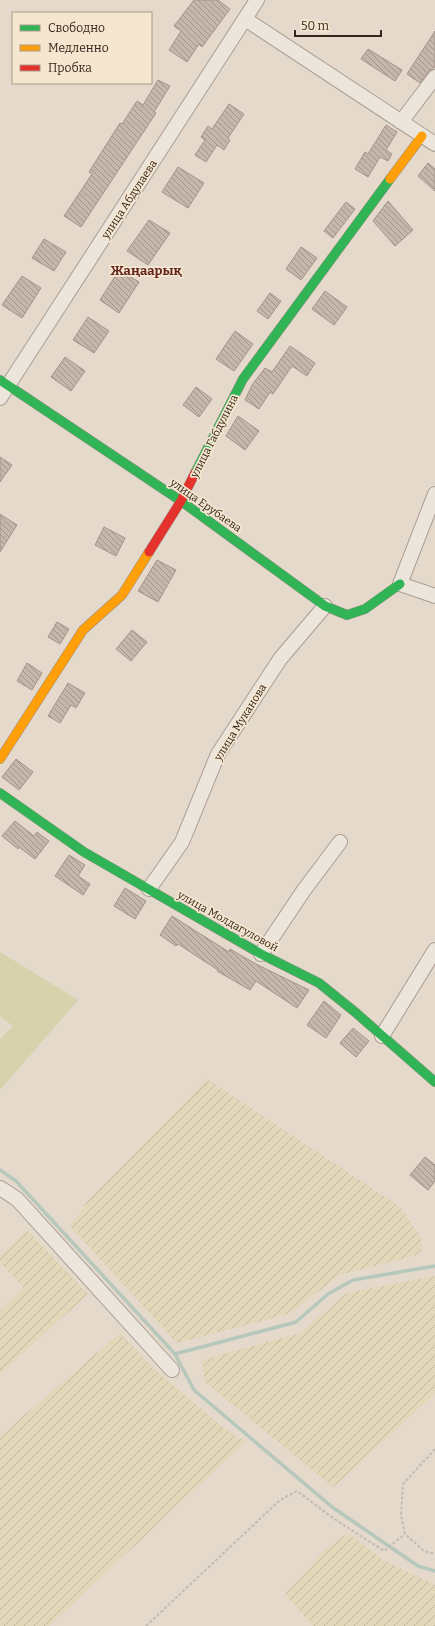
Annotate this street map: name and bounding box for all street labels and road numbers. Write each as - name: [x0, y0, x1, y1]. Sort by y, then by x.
- street label: улица Абдулаева: [99, 157, 160, 242]
- street label: улица Габдулина: [187, 392, 241, 481]
- street label: улица Ерубаева: [167, 475, 244, 535]
- street label: улица Муканова: [211, 682, 269, 764]
- street label: улица Молдагуловой: [174, 888, 280, 955]

